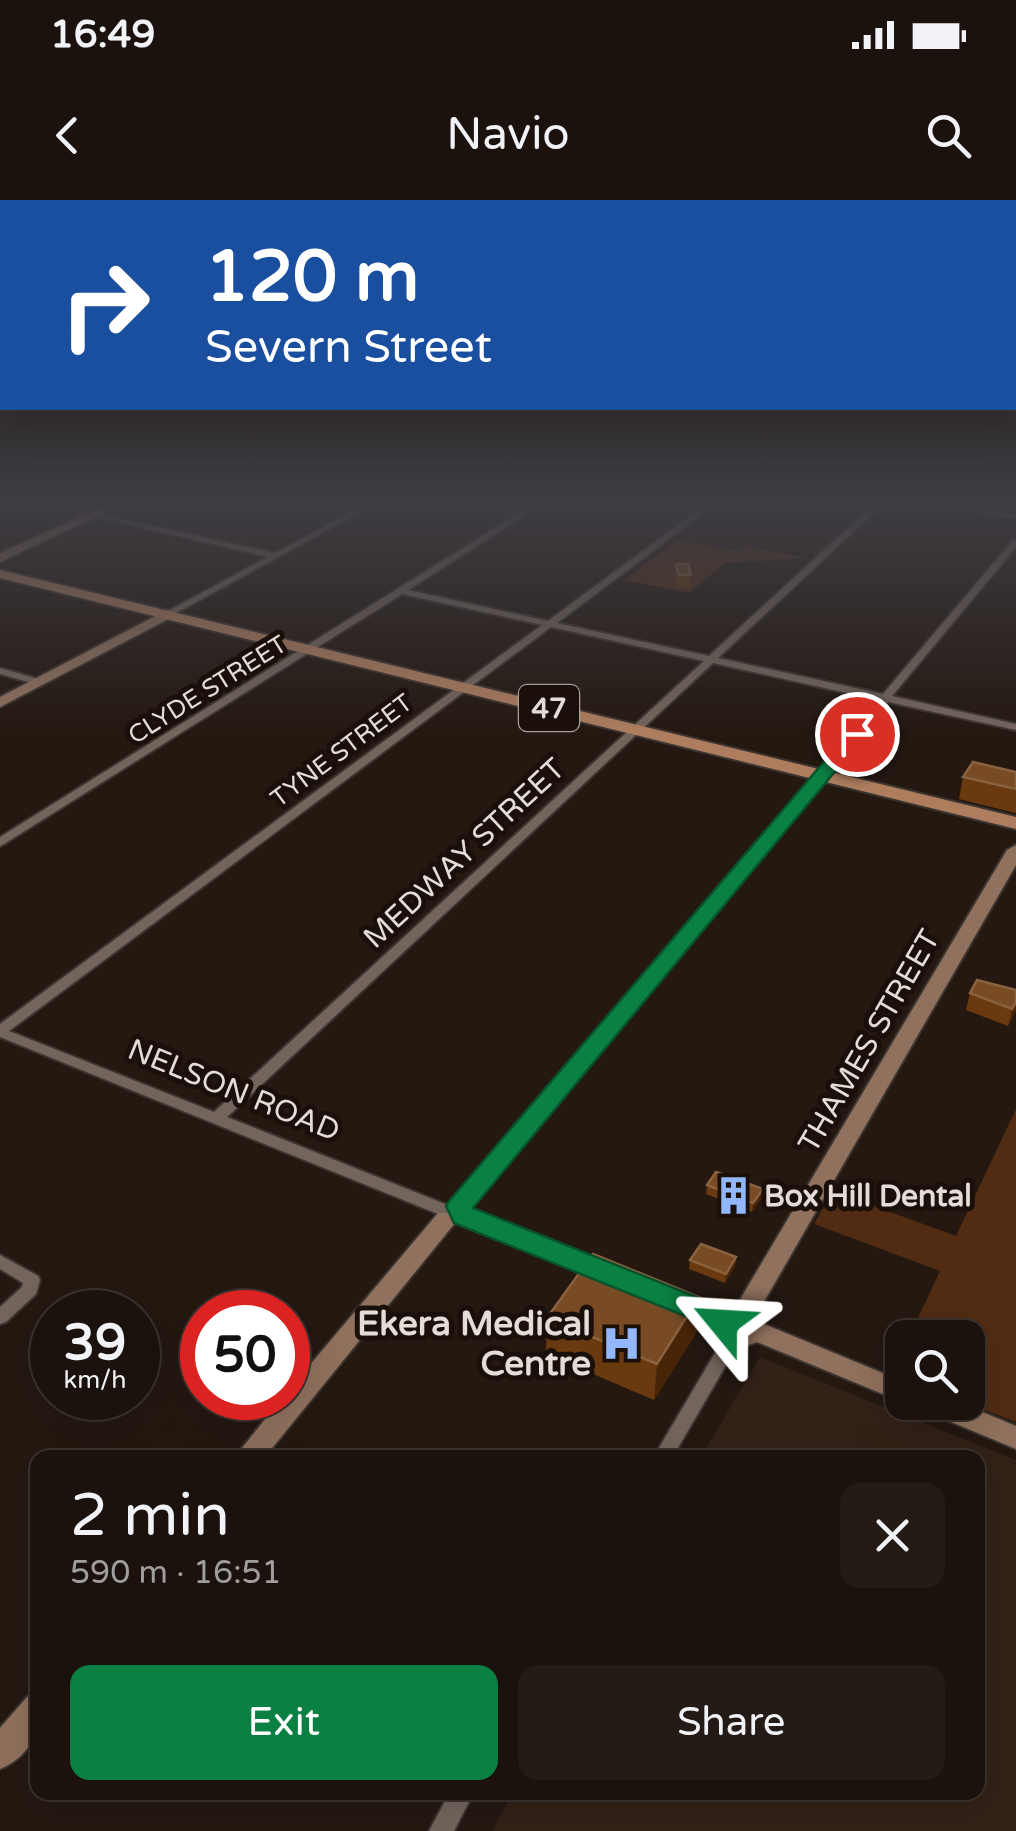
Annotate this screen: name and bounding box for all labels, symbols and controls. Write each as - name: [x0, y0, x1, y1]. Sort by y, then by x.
- text: 16:49: [50, 12, 155, 58]
- icon: back: [40, 108, 95, 163]
- text: Navio: [446, 108, 570, 162]
- icon: search: [921, 108, 976, 163]
- text: 120 m: [205, 236, 419, 320]
- icon: right: [40, 240, 170, 370]
- text: Severn Street: [205, 321, 492, 375]
- street label: CLYDE STREET: [123, 629, 292, 751]
- road number: 47: [519, 685, 579, 731]
- street label: TYNE STREET: [265, 688, 418, 814]
- pin: [815, 692, 900, 777]
- icon: arrive: [830, 707, 885, 762]
- street label: MEDWAY STREET: [356, 750, 573, 956]
- street label: THAMES STREET: [791, 923, 948, 1159]
- street label: NELSON ROAD: [122, 1031, 345, 1150]
- building icon: Box Hill Dental: [713, 1175, 755, 1217]
- place label: Box Hill Dental: [764, 1178, 972, 1215]
- position arrow: [671, 1271, 775, 1375]
- speed limit sign: 50: [180, 1290, 310, 1420]
- place label: Ekera Medical Centre: [357, 1303, 591, 1385]
- text: 39: [64, 1313, 126, 1373]
- map controls: [885, 1320, 985, 1420]
- button: search: [885, 1320, 985, 1420]
- hospital icon: Ekera Medical Centre: [600, 1322, 642, 1364]
- text: km/h: [64, 1365, 126, 1395]
- text: 2 min: [70, 1480, 230, 1552]
- button: close: [840, 1483, 945, 1588]
- text: 590 m · 16:51: [70, 1554, 282, 1592]
- button: Exit: [70, 1665, 498, 1780]
- button: Share: [518, 1665, 945, 1780]

